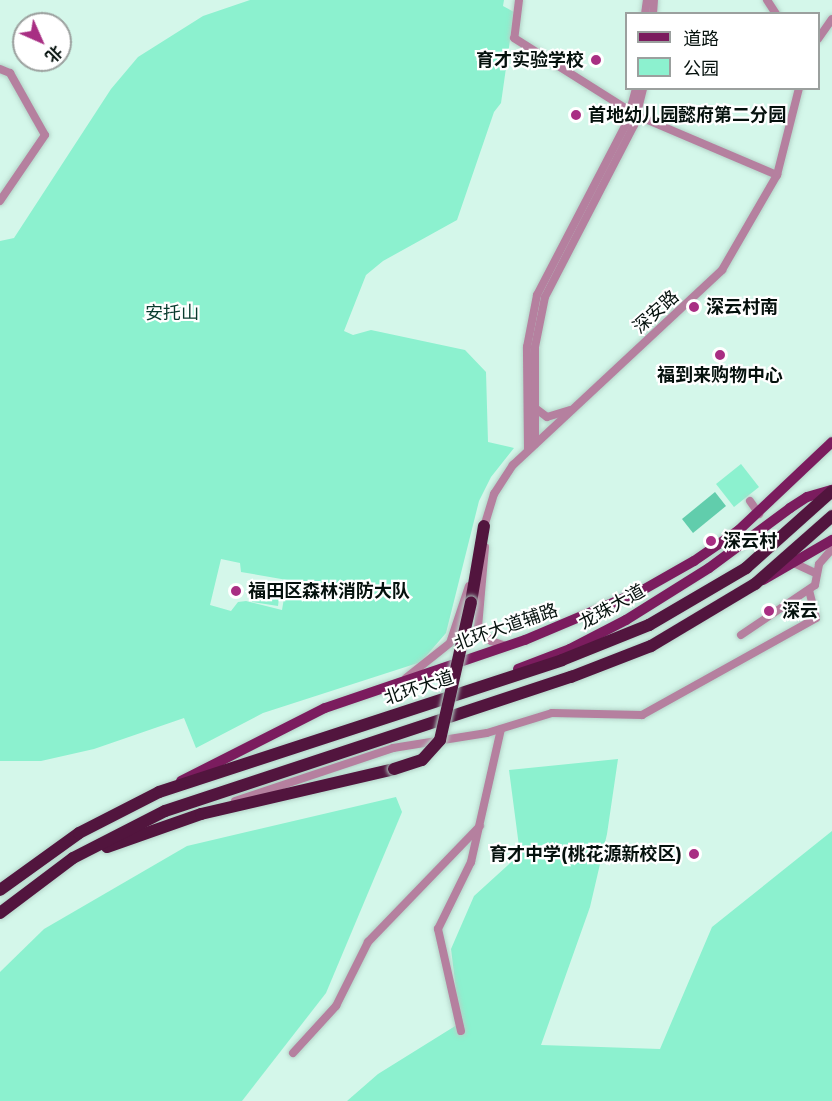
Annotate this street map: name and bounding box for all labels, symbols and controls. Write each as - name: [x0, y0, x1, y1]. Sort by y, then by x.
- north arrow: [12, 12, 72, 72]
- legend: [625, 12, 820, 90]
- text: 道路: [683, 28, 719, 50]
- text: 北: [41, 41, 66, 66]
- place label: 育才实验学校: [476, 49, 584, 71]
- marker: 育才实验学校: [589, 53, 603, 67]
- text: 公园: [683, 58, 719, 80]
- place label: 首地幼儿园懿府第二分园: [588, 104, 786, 126]
- marker: 首地幼儿园懿府第二分园: [569, 108, 583, 122]
- street label: 深安路: [629, 286, 683, 338]
- place label: 深云村南: [706, 296, 778, 318]
- marker: 深云村南: [687, 300, 701, 314]
- park label: 安托山: [145, 302, 199, 324]
- marker: 福到来购物中心: [713, 348, 727, 362]
- place label: 福到来购物中心: [657, 364, 783, 386]
- place label: 深云村: [723, 530, 777, 552]
- marker: 深云村: [704, 534, 718, 548]
- place label: 福田区森林消防大队: [248, 580, 410, 602]
- street label: 龙珠大道: [575, 580, 649, 634]
- marker: 福田区森林消防大队: [229, 584, 243, 598]
- street label: 北环大道辅路: [451, 599, 561, 655]
- place label: 深云: [782, 600, 818, 622]
- marker: 深云: [760, 602, 778, 620]
- street label: 北环大道: [381, 667, 457, 709]
- place label: 育才中学(桃花源新校区): [489, 843, 682, 865]
- marker: 育才中学(桃花源新校区): [687, 847, 701, 861]

